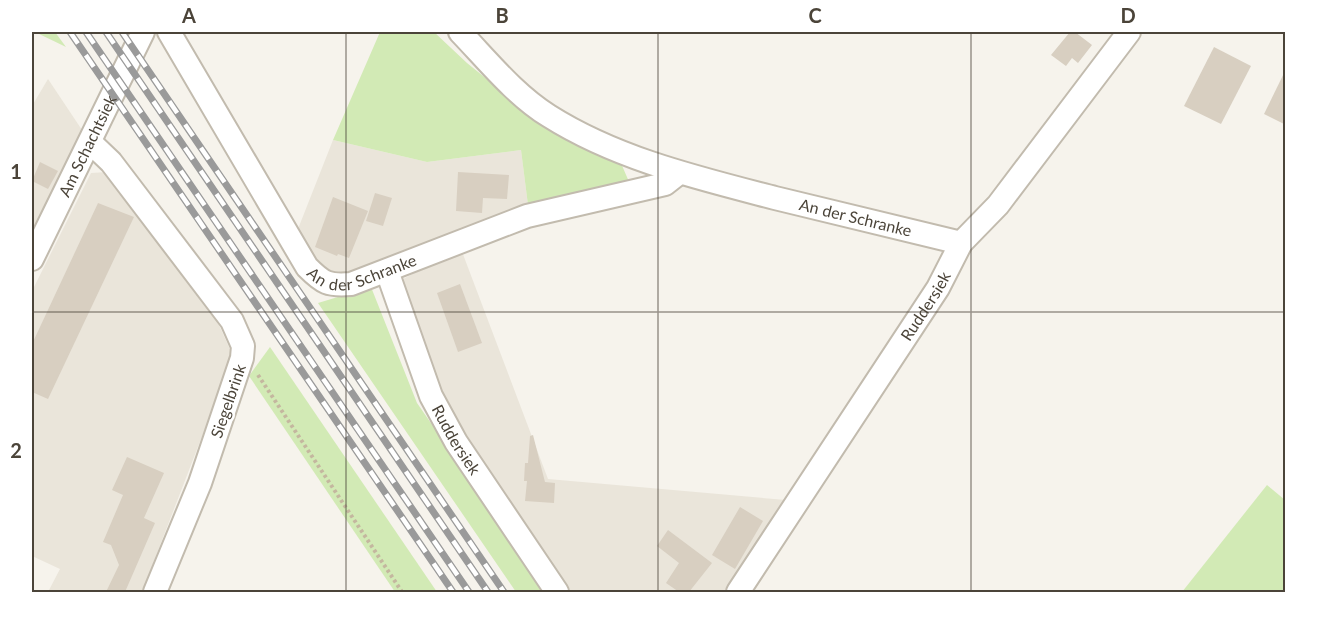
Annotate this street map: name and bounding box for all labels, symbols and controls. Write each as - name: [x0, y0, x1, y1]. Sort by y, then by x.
- text: A: [181, 3, 196, 27]
- text: B: [495, 3, 509, 27]
- text: C: [808, 3, 822, 27]
- text: D: [1120, 3, 1136, 27]
- street label: Am Schachtsiek: [54, 91, 120, 200]
- text: 1: [10, 159, 22, 183]
- street label: An der Schranke: [798, 194, 914, 240]
- street label: An der Schranke: [304, 250, 419, 294]
- street label: Ruddersiek: [896, 267, 954, 344]
- street label: Siegelbrink: [206, 361, 249, 440]
- street label: Ruddersiek: [429, 401, 486, 479]
- text: 2: [10, 438, 22, 462]

